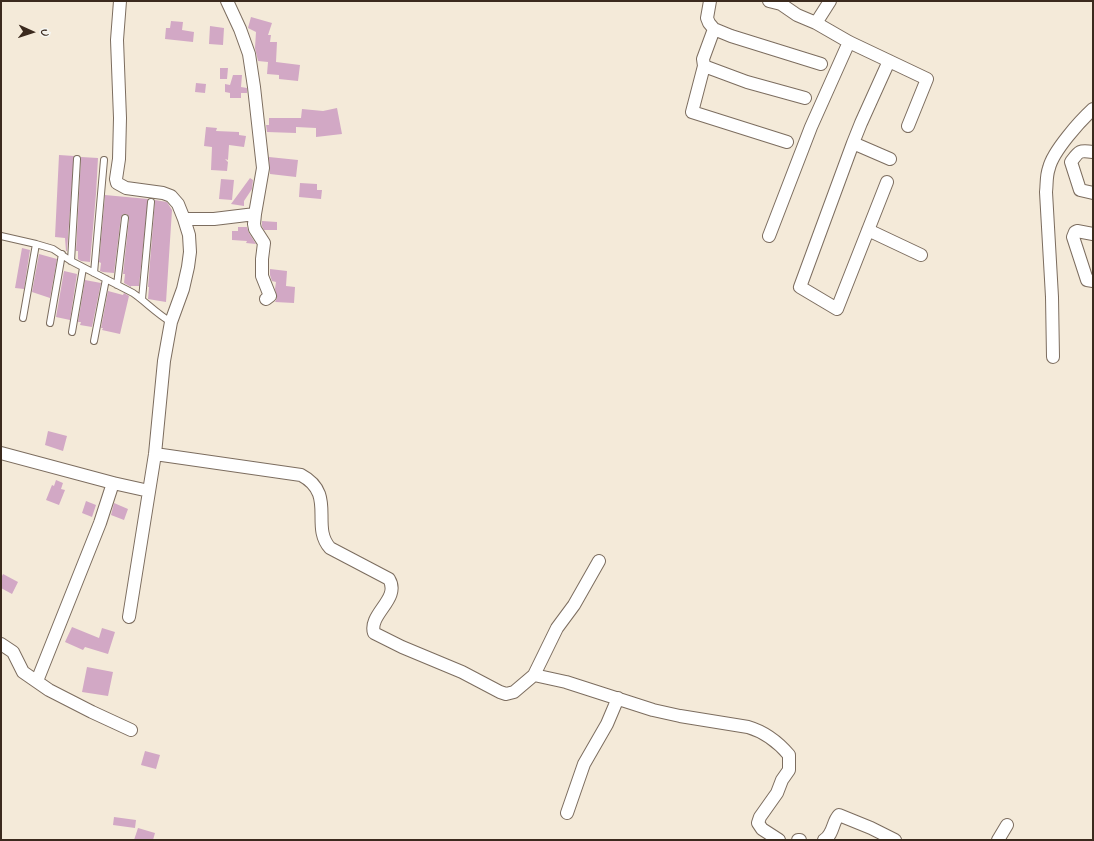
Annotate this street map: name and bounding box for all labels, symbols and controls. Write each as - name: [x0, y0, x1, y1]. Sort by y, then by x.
- north arrow: [12, 12, 52, 52]
- text: U: [37, 29, 51, 37]

